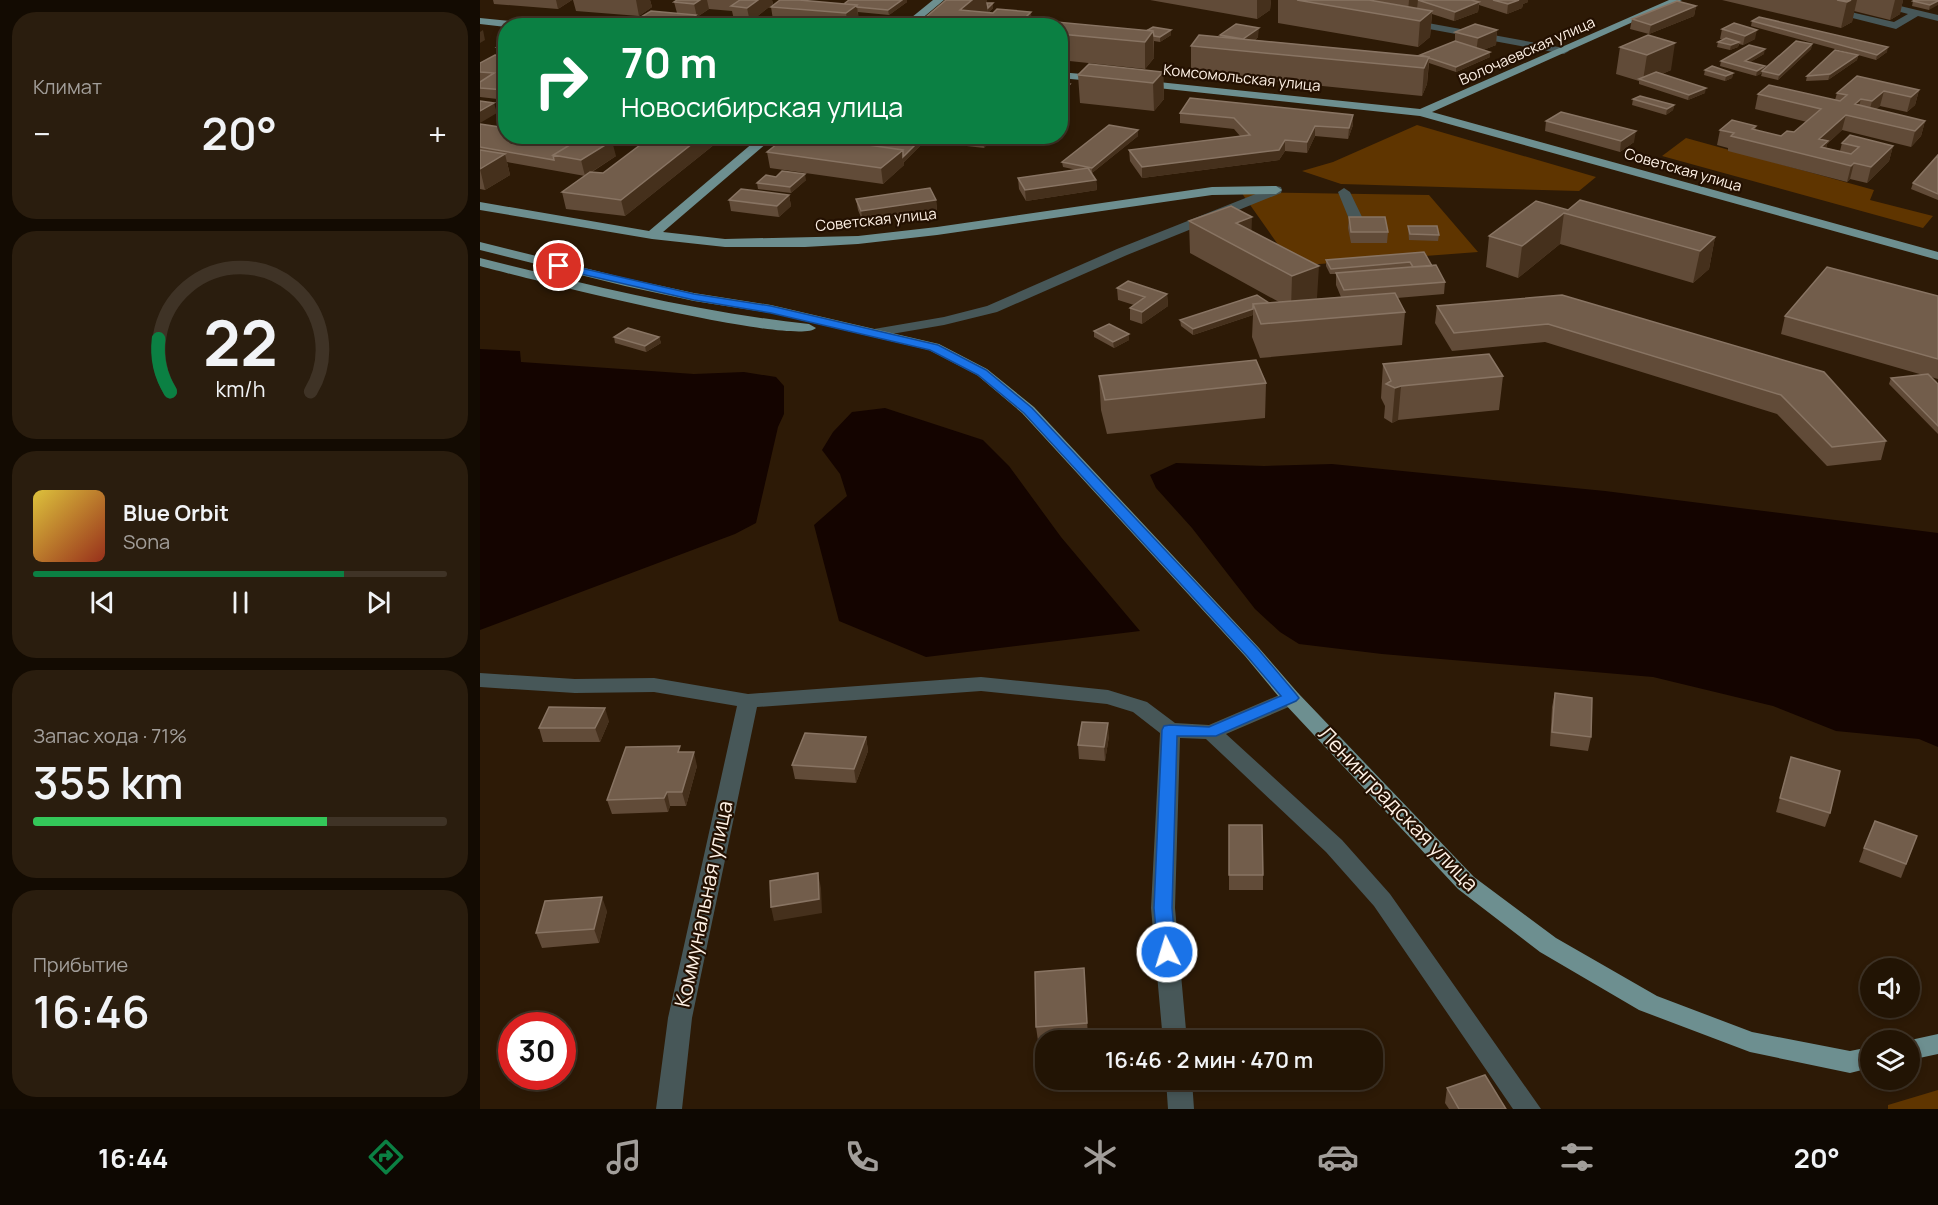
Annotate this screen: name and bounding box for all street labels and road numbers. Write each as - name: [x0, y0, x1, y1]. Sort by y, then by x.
- street label: Волочаевская улица: [1456, 11, 1598, 90]
- street label: Комсомольская улица: [1162, 59, 1322, 96]
- street label: Советская улица: [1622, 143, 1744, 196]
- street label: Советская улица: [814, 203, 937, 236]
- street label: Ленинградская улица: [1313, 720, 1485, 897]
- street label: Коммунальная улица: [667, 798, 739, 1010]

